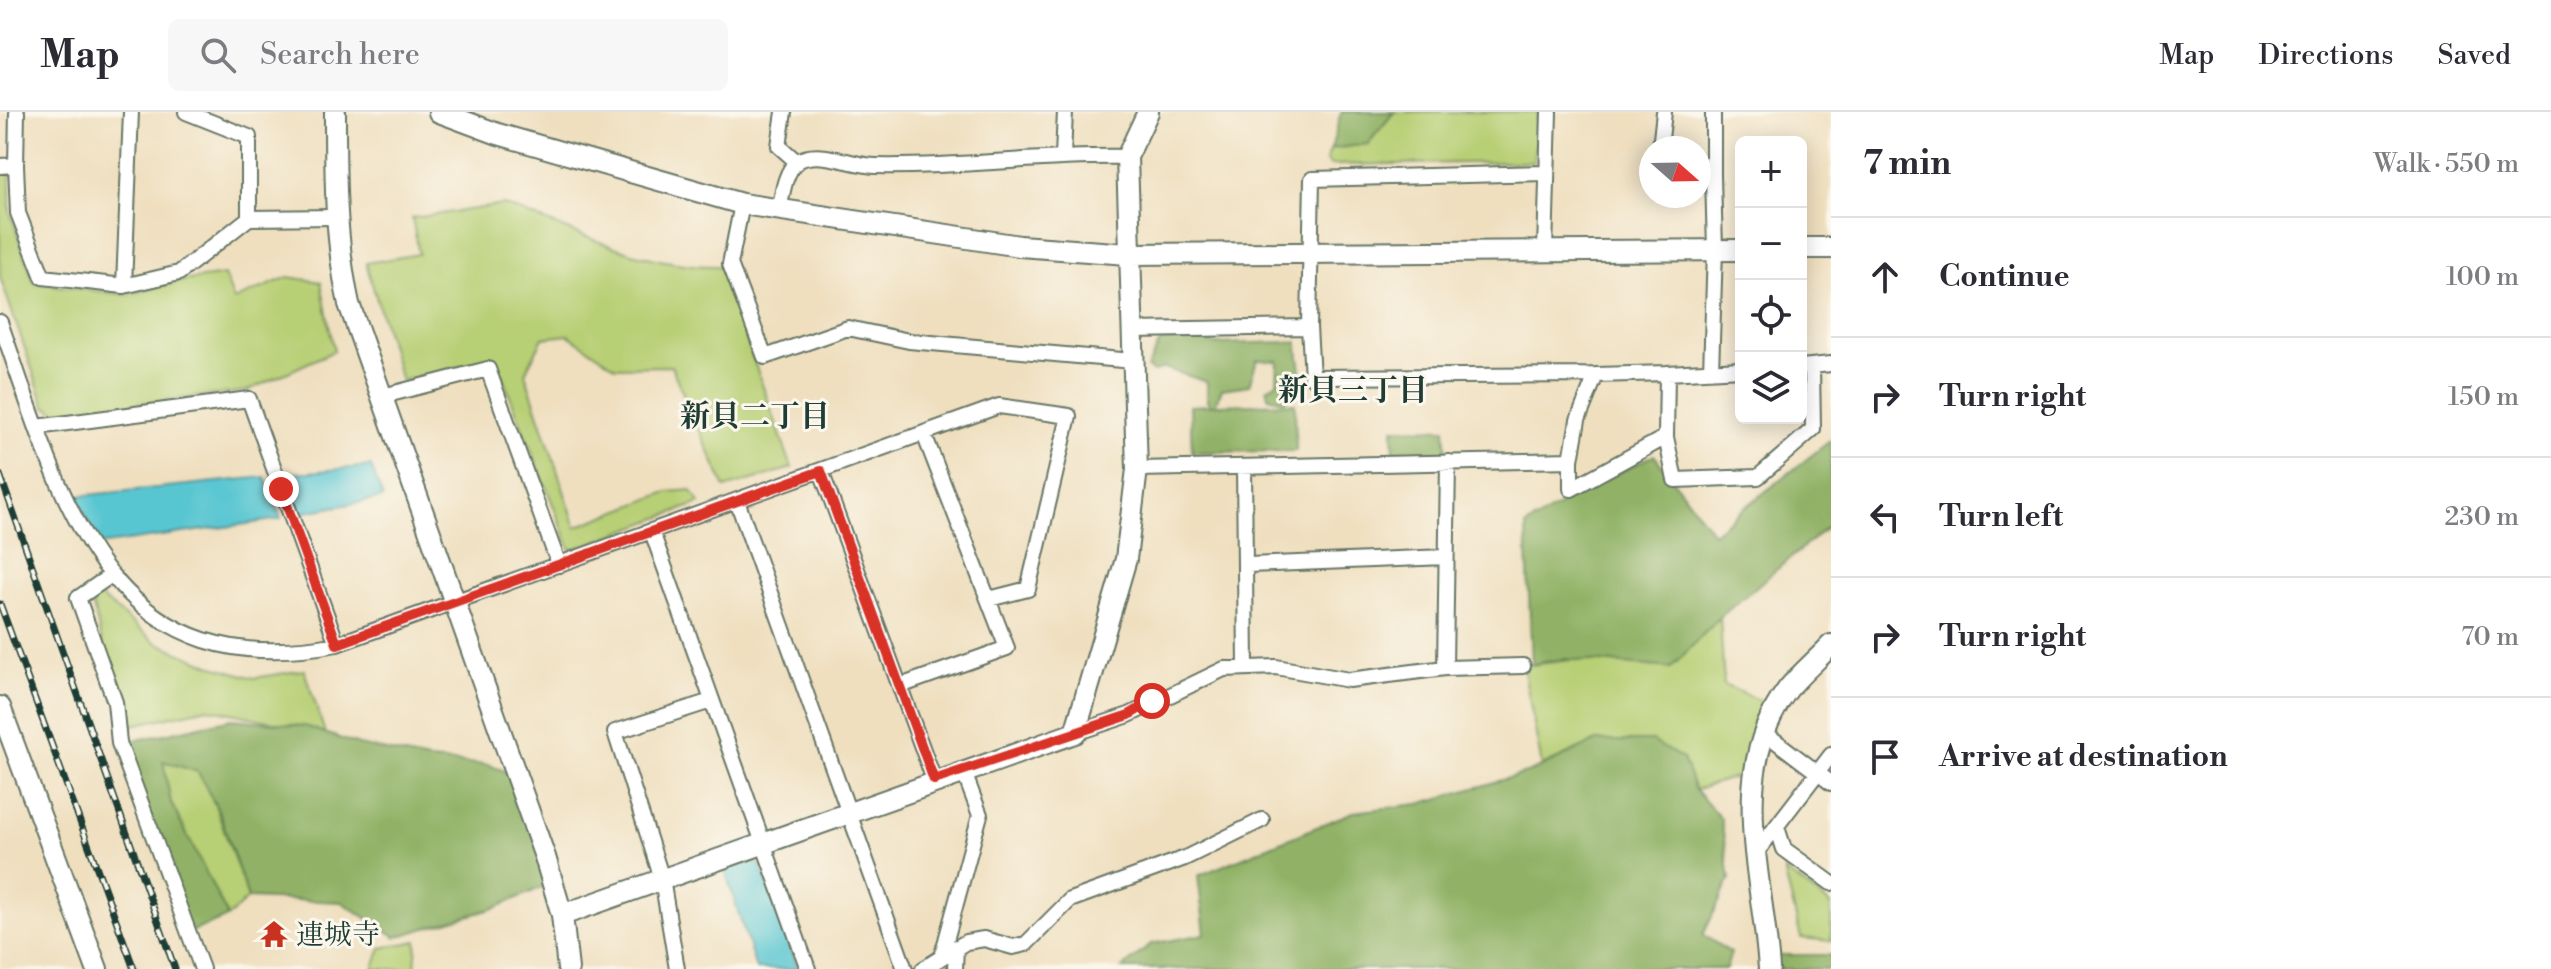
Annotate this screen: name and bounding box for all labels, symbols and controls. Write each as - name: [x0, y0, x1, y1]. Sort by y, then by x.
- search box: [168, 19, 728, 91]
- text: Map: [40, 32, 120, 79]
- icon: search: [196, 33, 240, 77]
- text: Search here: [260, 36, 420, 74]
- text: Map: [2159, 38, 2214, 73]
- text: Directions: [2258, 38, 2393, 73]
- text: Saved: [2437, 38, 2511, 73]
- north arrow: [1639, 136, 1711, 208]
- map controls: [1735, 136, 1807, 424]
- button: +: [1735, 136, 1807, 208]
- text: 7 min: [1863, 143, 1951, 185]
- text: Walk · 550 m: [2374, 148, 2519, 180]
- button: −: [1735, 208, 1807, 280]
- icon: ahead: [1863, 255, 1907, 299]
- text: Continue: [1939, 258, 2070, 296]
- text: 100 m: [2446, 261, 2519, 293]
- button: locate: [1735, 280, 1807, 352]
- button: layers: [1735, 352, 1807, 424]
- district label: 新貝三丁目: [1278, 372, 1428, 410]
- icon: right: [1863, 375, 1907, 419]
- text: Turn right: [1939, 378, 2086, 416]
- text: 150 m: [2448, 381, 2519, 413]
- district label: 新貝二丁目: [680, 398, 830, 436]
- route end: [263, 471, 299, 507]
- icon: left: [1863, 495, 1907, 539]
- text: Turn left: [1939, 498, 2063, 536]
- text: 230 m: [2444, 501, 2519, 533]
- icon: right: [1863, 615, 1907, 659]
- text: Turn right: [1939, 618, 2086, 656]
- text: 70 m: [2461, 621, 2519, 653]
- route start: [1134, 683, 1170, 719]
- icon: arrive: [1863, 735, 1907, 779]
- text: Arrive at destination: [1939, 738, 2228, 776]
- place label: 連城寺: [296, 918, 380, 953]
- temple icon: 連城寺: [259, 919, 289, 949]

